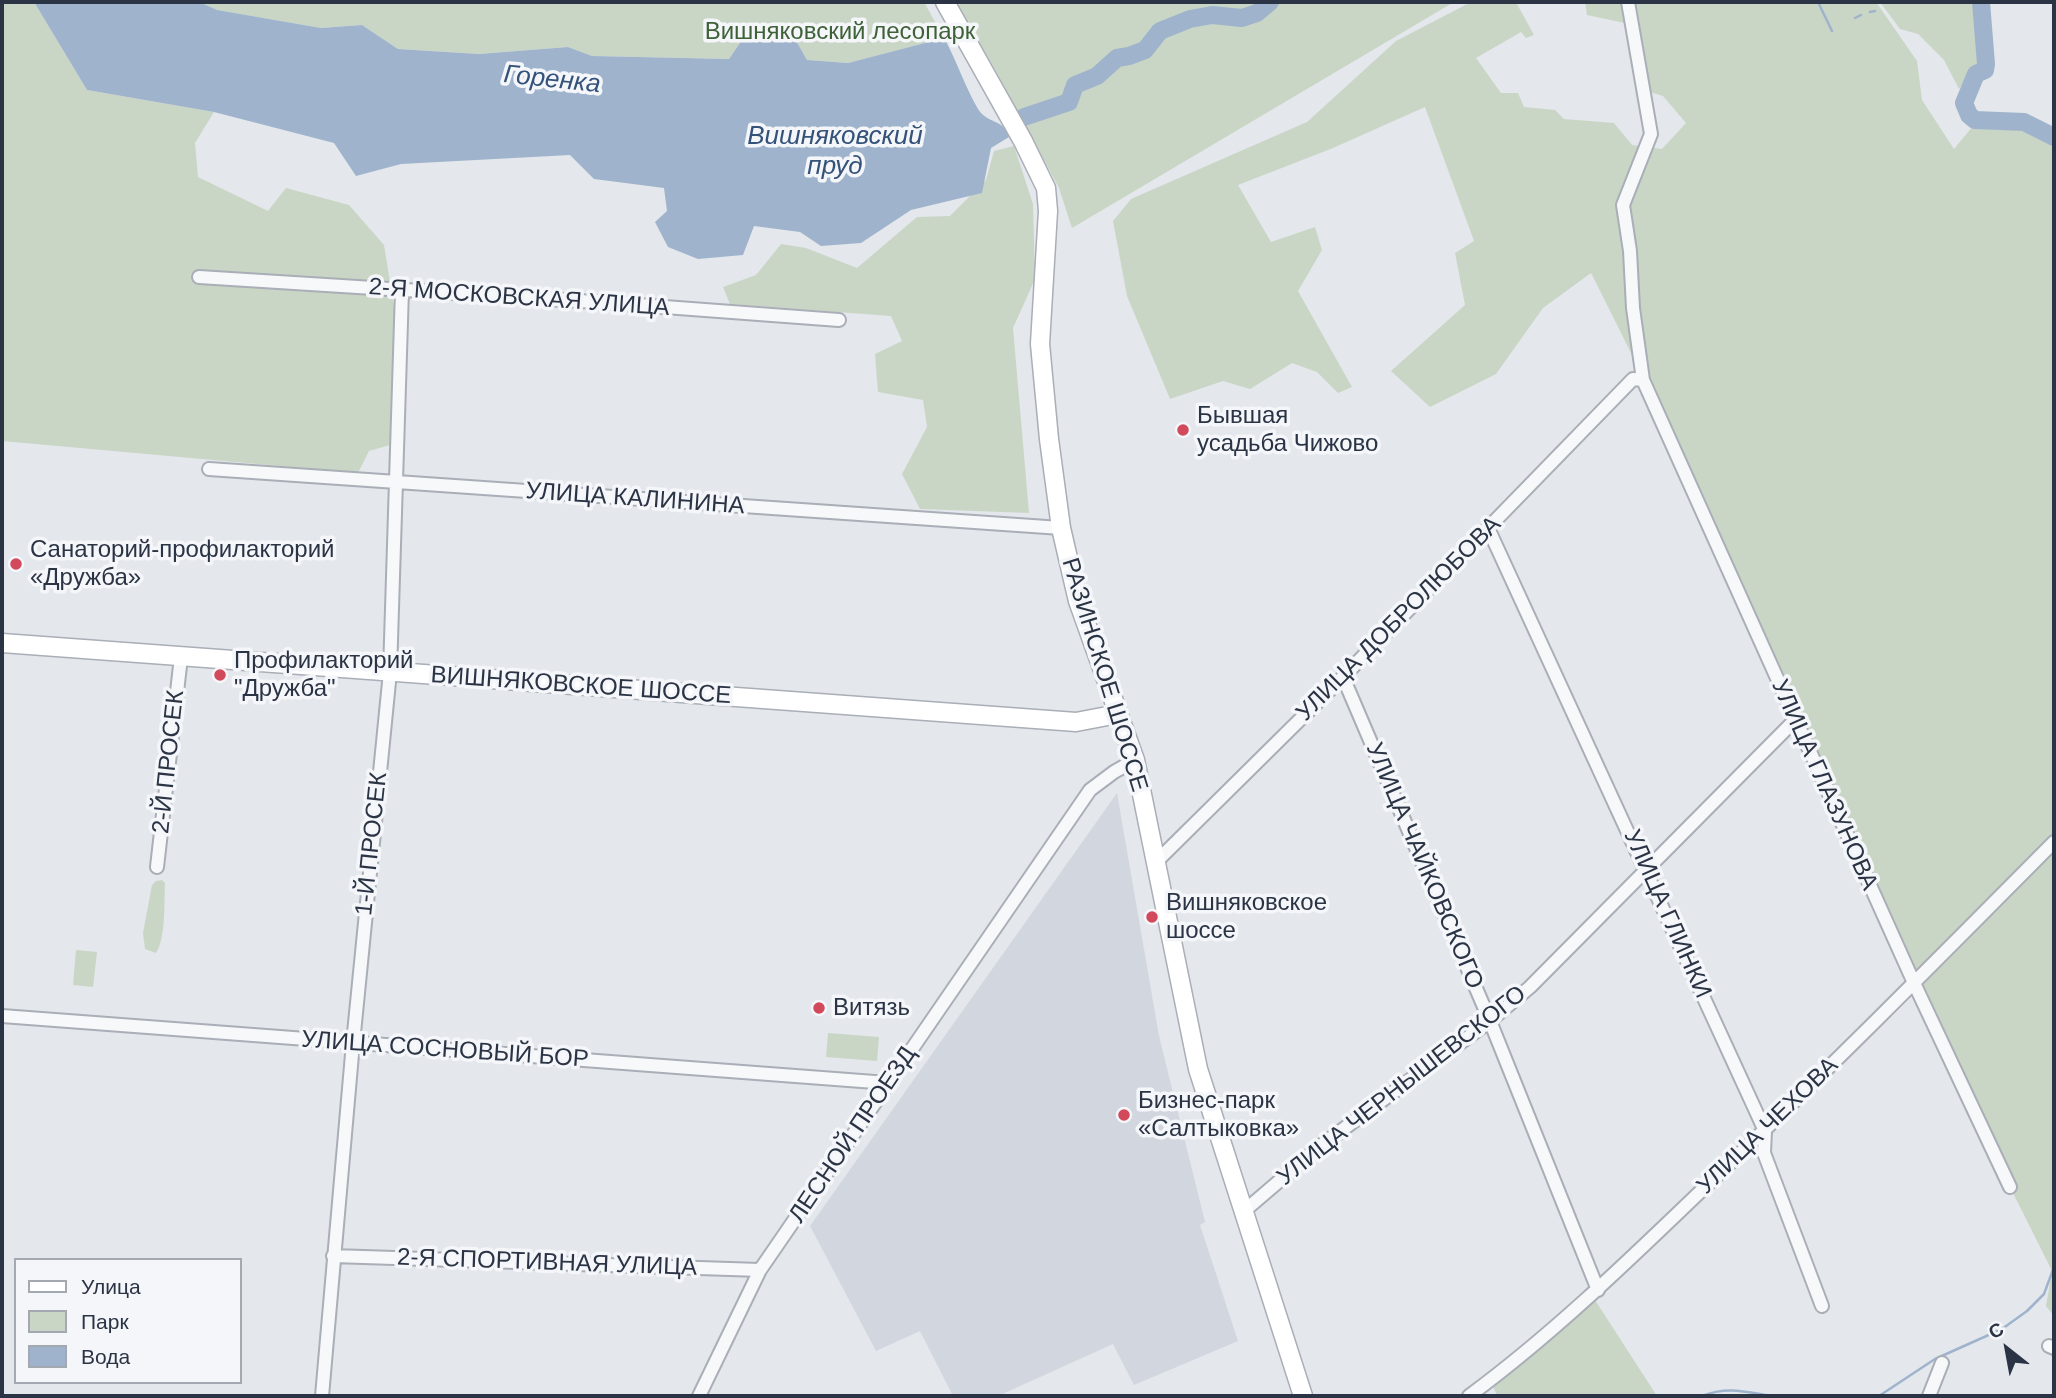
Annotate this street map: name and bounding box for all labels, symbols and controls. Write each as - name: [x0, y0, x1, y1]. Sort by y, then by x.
- park label: Вишняковский лесопарк: [705, 18, 975, 46]
- water label: Горенка: [502, 59, 602, 101]
- water label: Вишняковский пруд: [747, 121, 923, 182]
- street label: 2-Я МОСКОВСКАЯ УЛИЦА: [368, 273, 670, 323]
- place label: Бывшая усадьба Чижово: [1197, 402, 1378, 458]
- marker: Бывшая усадьба Чижово: [1175, 422, 1191, 438]
- street label: УЛИЦА КАЛИНИНА: [525, 477, 745, 521]
- street label: УЛИЦА ДОБРОЛЮБОВА: [1291, 511, 1507, 727]
- place label: Санаторий-профилакторий «Дружба»: [30, 536, 334, 592]
- street label: РАЗИНСКОЕ ШОССЕ: [1055, 555, 1153, 795]
- marker: Санаторий-профилакторий «Дружба»: [8, 556, 24, 572]
- place label: Профилакторий "Дружба": [234, 647, 413, 703]
- street label: ВИШНЯКОВСКОЕ ШОССЕ: [430, 661, 732, 711]
- marker: Профилакторий "Дружба": [212, 667, 228, 683]
- street label: УЛИЦА ГЛАЗУНОВА: [1765, 675, 1883, 895]
- street label: 2-Й ПРОСЕК: [147, 689, 191, 835]
- street label: УЛИЦА ЧАЙКОВСКОГО: [1359, 739, 1489, 993]
- street label: 1-Й ПРОСЕК: [350, 771, 394, 917]
- street label: УЛИЦА ГЛИНКИ: [1617, 825, 1717, 1003]
- place label: Вишняковское шоссе: [1166, 889, 1327, 945]
- marker: Вишняковское шоссе: [1144, 909, 1160, 925]
- street label: УЛИЦА ЧЕРНЫШЕВСКОГО: [1272, 980, 1532, 1192]
- place label: Витязь: [833, 994, 910, 1022]
- marker: Витязь: [811, 1000, 827, 1016]
- street label: УЛИЦА СОСНОВЫЙ БОР: [300, 1026, 590, 1074]
- street label: ЛЕСНОЙ ПРОЕЗД: [783, 1041, 923, 1229]
- street label: УЛИЦА ЧЕХОВА: [1691, 1051, 1845, 1201]
- place label: Бизнес-парк «Салтыковка»: [1138, 1087, 1299, 1143]
- marker: Бизнес-парк «Салтыковка»: [1116, 1107, 1132, 1123]
- street label: 2-Я СПОРТИВНАЯ УЛИЦА: [397, 1243, 697, 1283]
- legend: [14, 1258, 242, 1384]
- text: Улица: [81, 1275, 141, 1298]
- text: Парк: [81, 1310, 129, 1333]
- north arrow: [1972, 1314, 2042, 1384]
- text: С: [1985, 1318, 2007, 1343]
- text: Вода: [81, 1345, 130, 1368]

